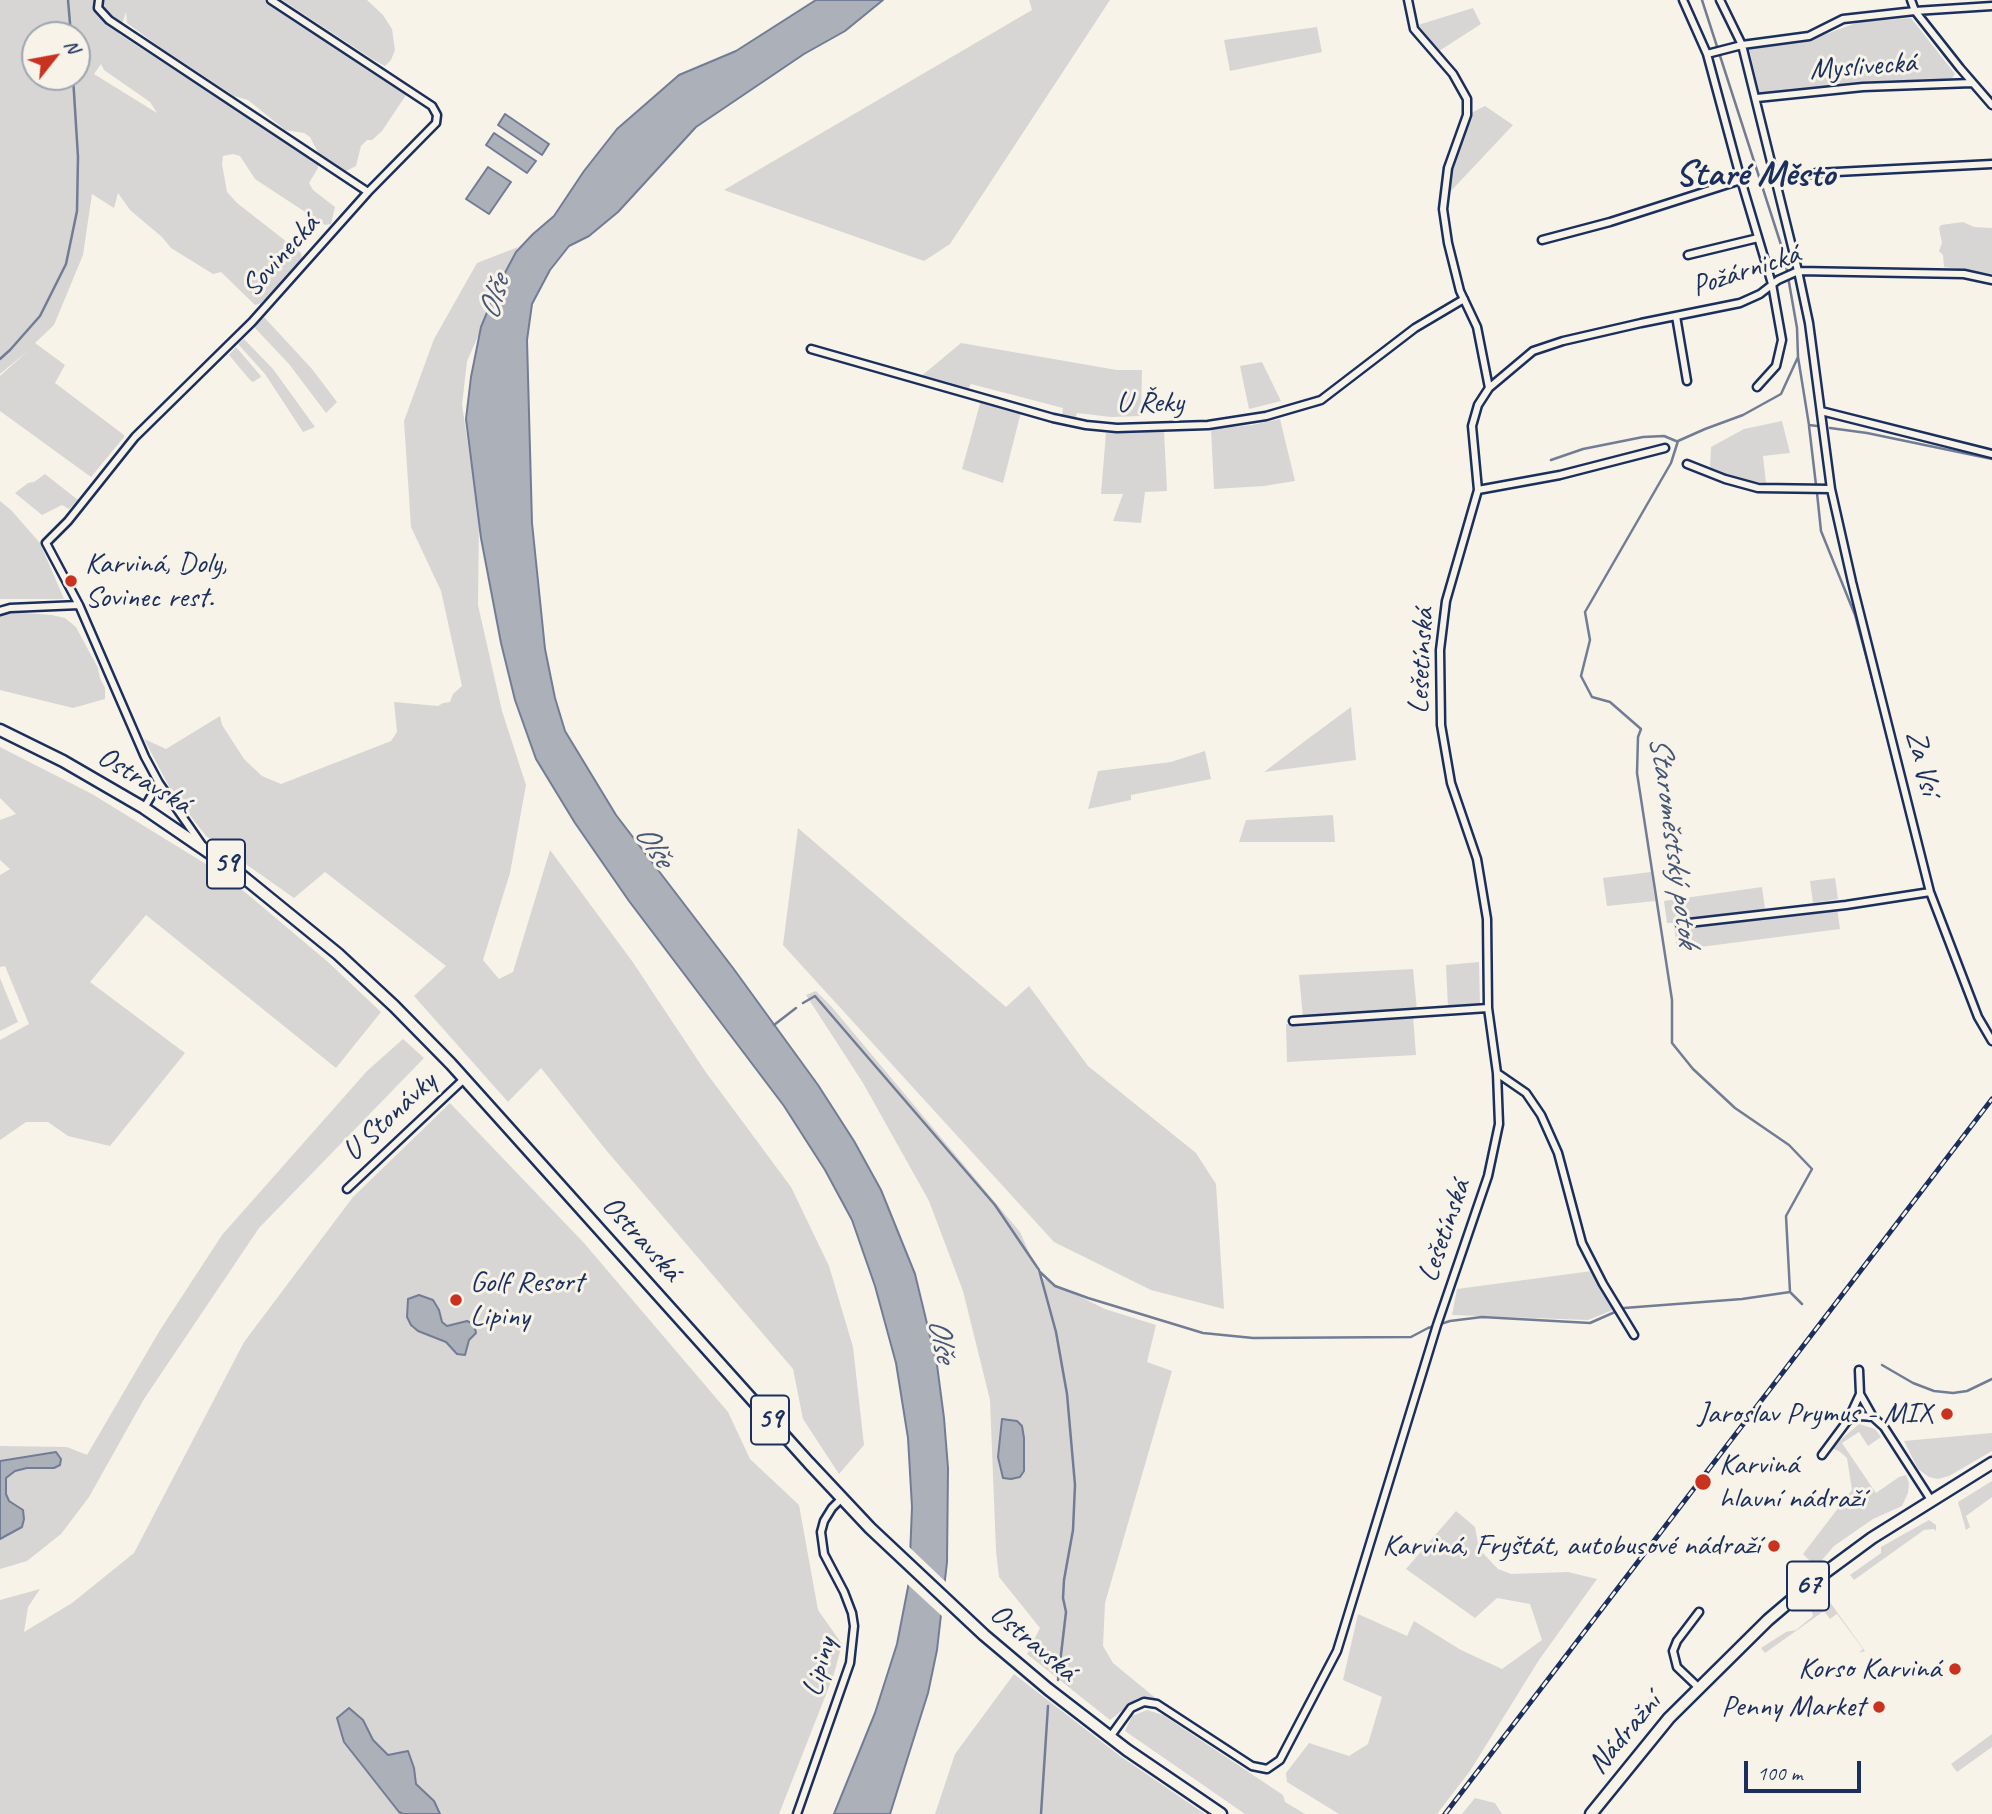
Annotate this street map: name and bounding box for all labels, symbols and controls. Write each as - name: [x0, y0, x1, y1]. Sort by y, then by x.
- north arrow: [21, 21, 91, 91]
- text: N: [59, 35, 86, 57]
- street label: Myslivecká: [1808, 45, 1918, 89]
- district label: Staré Město: [1675, 153, 1835, 197]
- street label: Sovinecká: [234, 207, 328, 305]
- street label: Požárnická: [1687, 237, 1805, 305]
- water label: Olše: [471, 272, 519, 324]
- street label: U Řeky: [1116, 385, 1184, 421]
- place label: Karviná, Doly, Sovinec rest.: [85, 546, 227, 616]
- marker: Karviná, Doly, Sovinec rest.: [63, 573, 79, 589]
- street label: Lešetínská: [1401, 607, 1443, 715]
- street label: Za Vsí: [1897, 727, 1947, 799]
- water label: Staroměstský potok: [1639, 734, 1707, 948]
- street label: Ostravská: [91, 739, 197, 823]
- water label: Olše: [625, 817, 681, 875]
- road number: 59: [207, 840, 245, 888]
- street label: U Stonávky: [336, 1065, 444, 1169]
- street label: Lešetínská: [1411, 1175, 1479, 1287]
- street label: Ostravská: [593, 1189, 689, 1289]
- place label: Golf Resort Lipiny: [470, 1265, 583, 1336]
- marker: Golf Resort Lipiny: [448, 1292, 464, 1308]
- water label: Olše: [918, 1315, 964, 1365]
- road number: 59: [751, 1396, 789, 1444]
- place label: Jaroslav Prymus - MIX: [1698, 1396, 1933, 1432]
- marker: Jaroslav Prymus - MIX: [1939, 1406, 1955, 1422]
- place label: Karviná hlavní nádraží: [1719, 1447, 1865, 1518]
- marker: Karviná hlavní nádraží: [1693, 1472, 1713, 1492]
- place label: Karviná, Fryštát, autobusové nádraží: [1382, 1528, 1760, 1564]
- marker: Karviná, Fryštát, autobusové nádraží: [1766, 1538, 1782, 1554]
- road number: 67: [1787, 1562, 1829, 1610]
- street label: Ostravská: [982, 1596, 1084, 1690]
- street label: Lipiny: [795, 1634, 845, 1700]
- place label: Korso Karviná: [1798, 1651, 1941, 1687]
- marker: Korso Karviná: [1947, 1661, 1963, 1677]
- street label: Nádražní: [1581, 1686, 1669, 1782]
- place label: Penny Market: [1721, 1689, 1865, 1725]
- marker: Penny Market: [1871, 1699, 1887, 1715]
- scale bar: [1747, 1748, 1864, 1792]
- text: 100 m: [1757, 1760, 1802, 1786]

